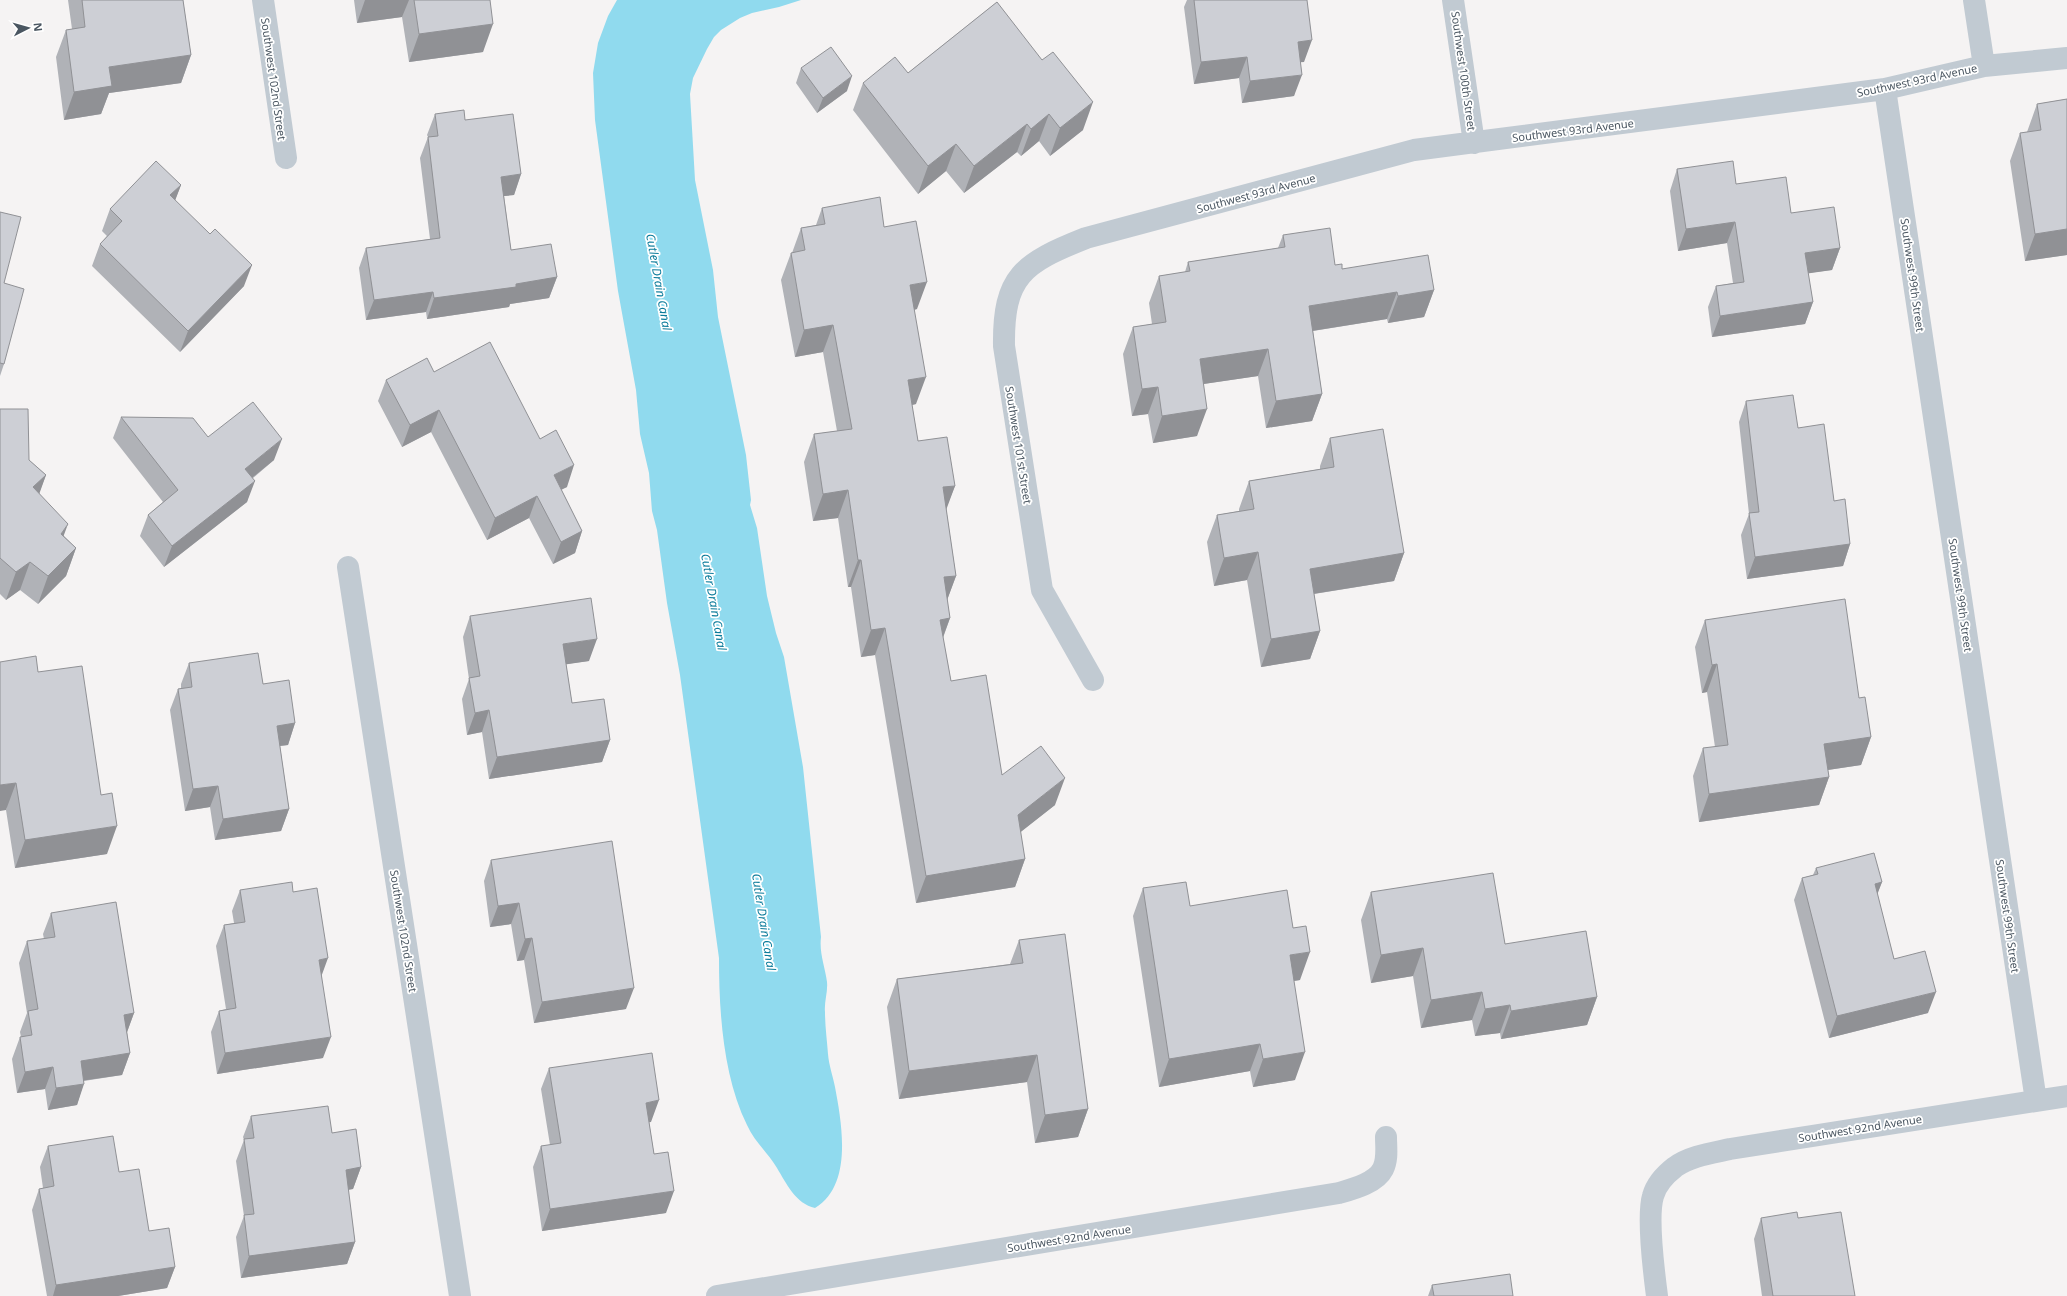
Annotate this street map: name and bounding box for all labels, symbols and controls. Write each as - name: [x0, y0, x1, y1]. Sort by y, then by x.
- north arrow: [8, 8, 48, 48]
- street label: Southwest 100th Street: [1448, 10, 1480, 132]
- street label: Southwest 102nd Street: [258, 17, 290, 141]
- text: N: [31, 22, 46, 32]
- street label: Southwest 93rd Avenue: [1856, 60, 1978, 100]
- street label: Southwest 93rd Avenue: [1511, 115, 1635, 145]
- street label: Southwest 93rd Avenue: [1195, 170, 1317, 216]
- street label: Southwest 99th Street: [1898, 217, 1928, 333]
- water label: Cutler Drain Canal: [642, 232, 676, 333]
- street label: Southwest 101st Street: [1002, 385, 1036, 505]
- street label: Southwest 99th Street: [1946, 537, 1976, 653]
- water label: Cutler Drain Canal: [697, 552, 731, 653]
- street label: Southwest 99th Street: [1993, 858, 2023, 974]
- street label: Southwest 102nd Street: [387, 869, 421, 993]
- water label: Cutler Drain Canal: [748, 872, 780, 973]
- street label: Southwest 92nd Avenue: [1797, 1111, 1923, 1145]
- street label: Southwest 92nd Avenue: [1006, 1221, 1132, 1255]

